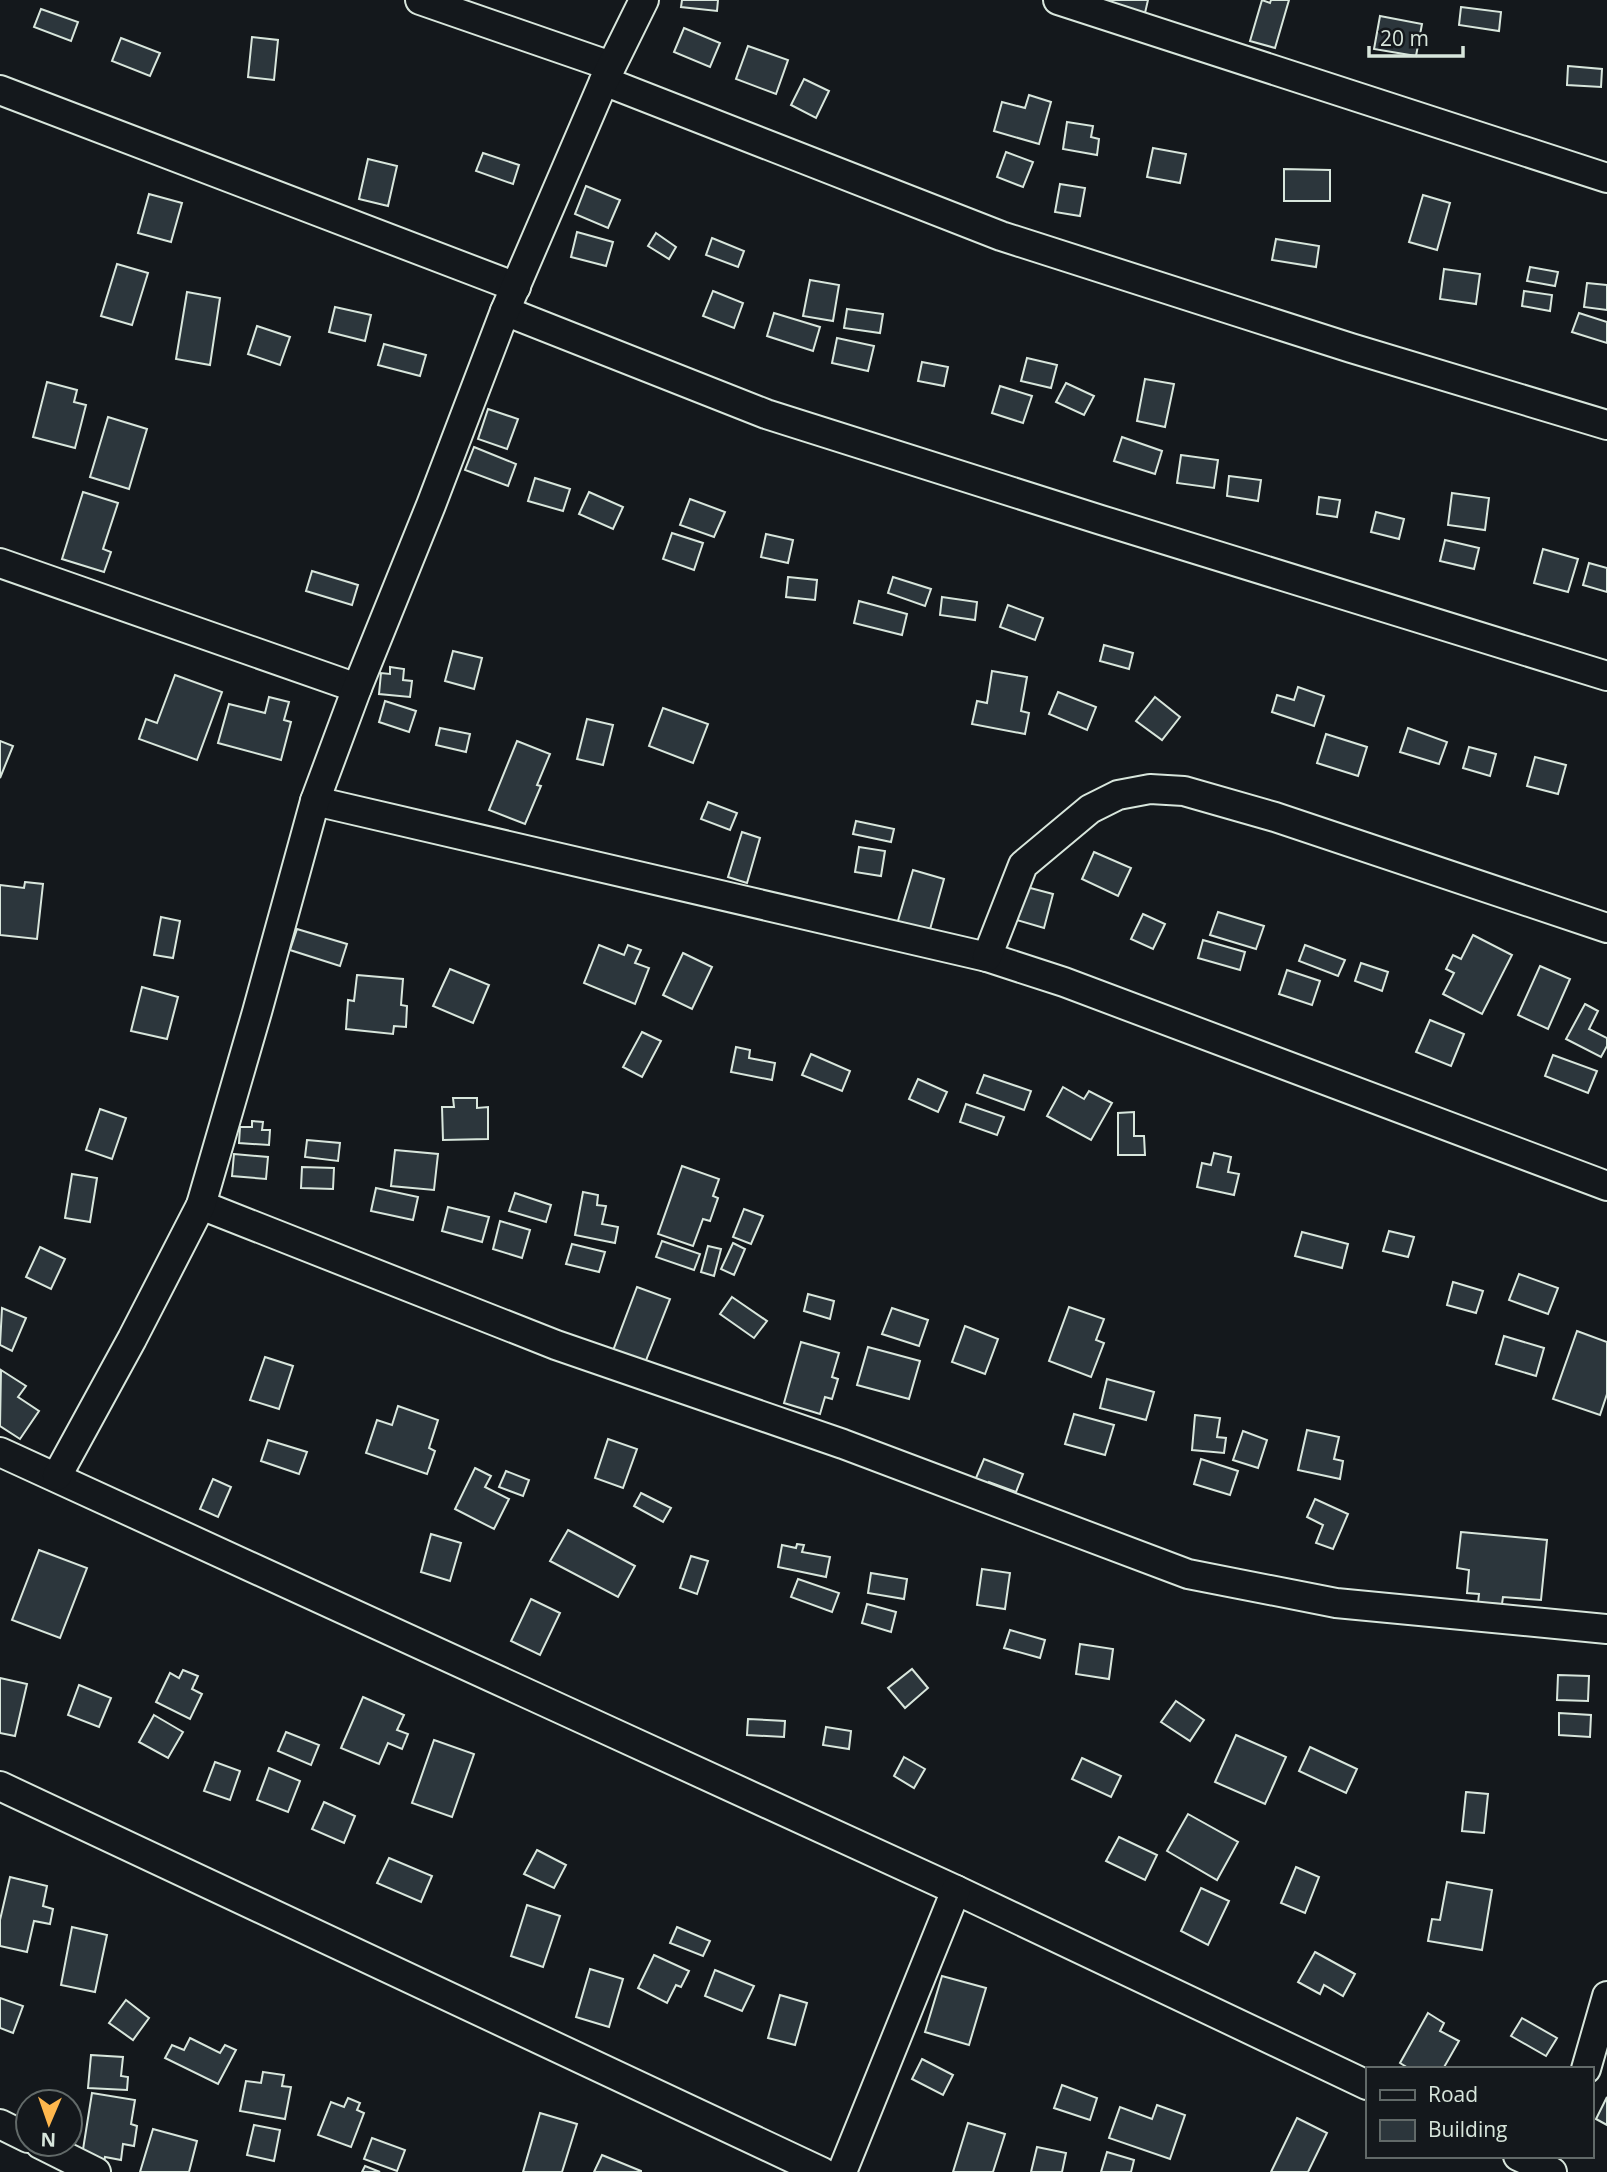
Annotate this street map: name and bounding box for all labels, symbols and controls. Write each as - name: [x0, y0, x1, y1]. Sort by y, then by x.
- scale bar: [1369, 14, 1464, 58]
- text: 20 m: [1380, 24, 1429, 52]
- legend: [1366, 2067, 1593, 2158]
- text: Road: [1428, 2080, 1478, 2108]
- north arrow: [14, 2088, 84, 2158]
- text: Building: [1428, 2115, 1507, 2143]
- text: N: [40, 2127, 57, 2153]

